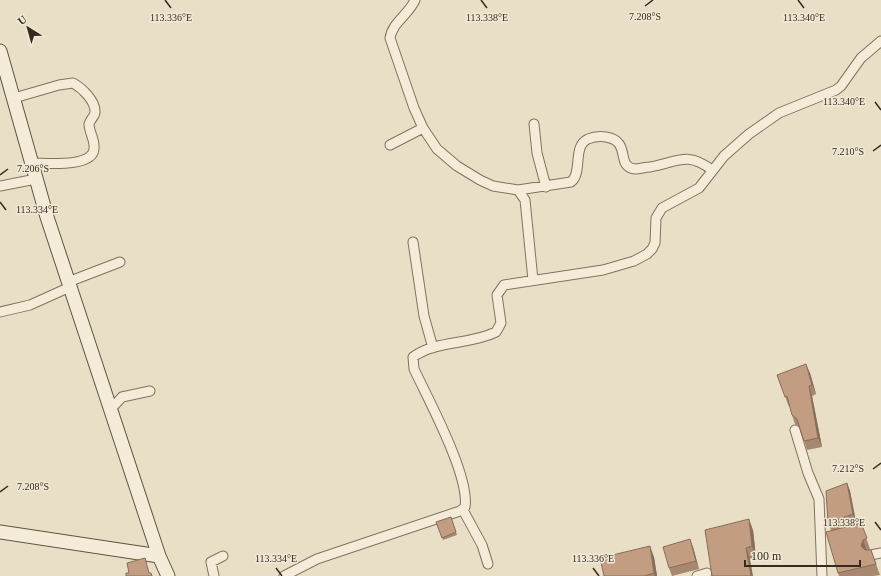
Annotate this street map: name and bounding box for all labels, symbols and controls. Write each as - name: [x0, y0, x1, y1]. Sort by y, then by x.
- north arrow: [8, 8, 48, 48]
- text: 7.208°S: [629, 11, 661, 22]
- text: 113.336°E: [150, 12, 192, 23]
- text: 113.338°E: [466, 12, 508, 23]
- text: 113.340°E: [783, 12, 825, 23]
- text: U: [15, 13, 29, 27]
- text: 113.340°E: [823, 96, 865, 107]
- text: 7.210°S: [832, 146, 864, 157]
- text: 7.206°S: [17, 163, 49, 174]
- text: 113.334°E: [16, 204, 58, 215]
- text: 7.212°S: [832, 463, 864, 474]
- text: 7.208°S: [17, 481, 49, 492]
- text: 113.338°E: [823, 517, 865, 528]
- scale bar: [745, 542, 860, 568]
- text: 100 m: [751, 549, 782, 563]
- text: 113.334°E: [255, 553, 297, 564]
- text: 113.336°E: [572, 553, 614, 564]

